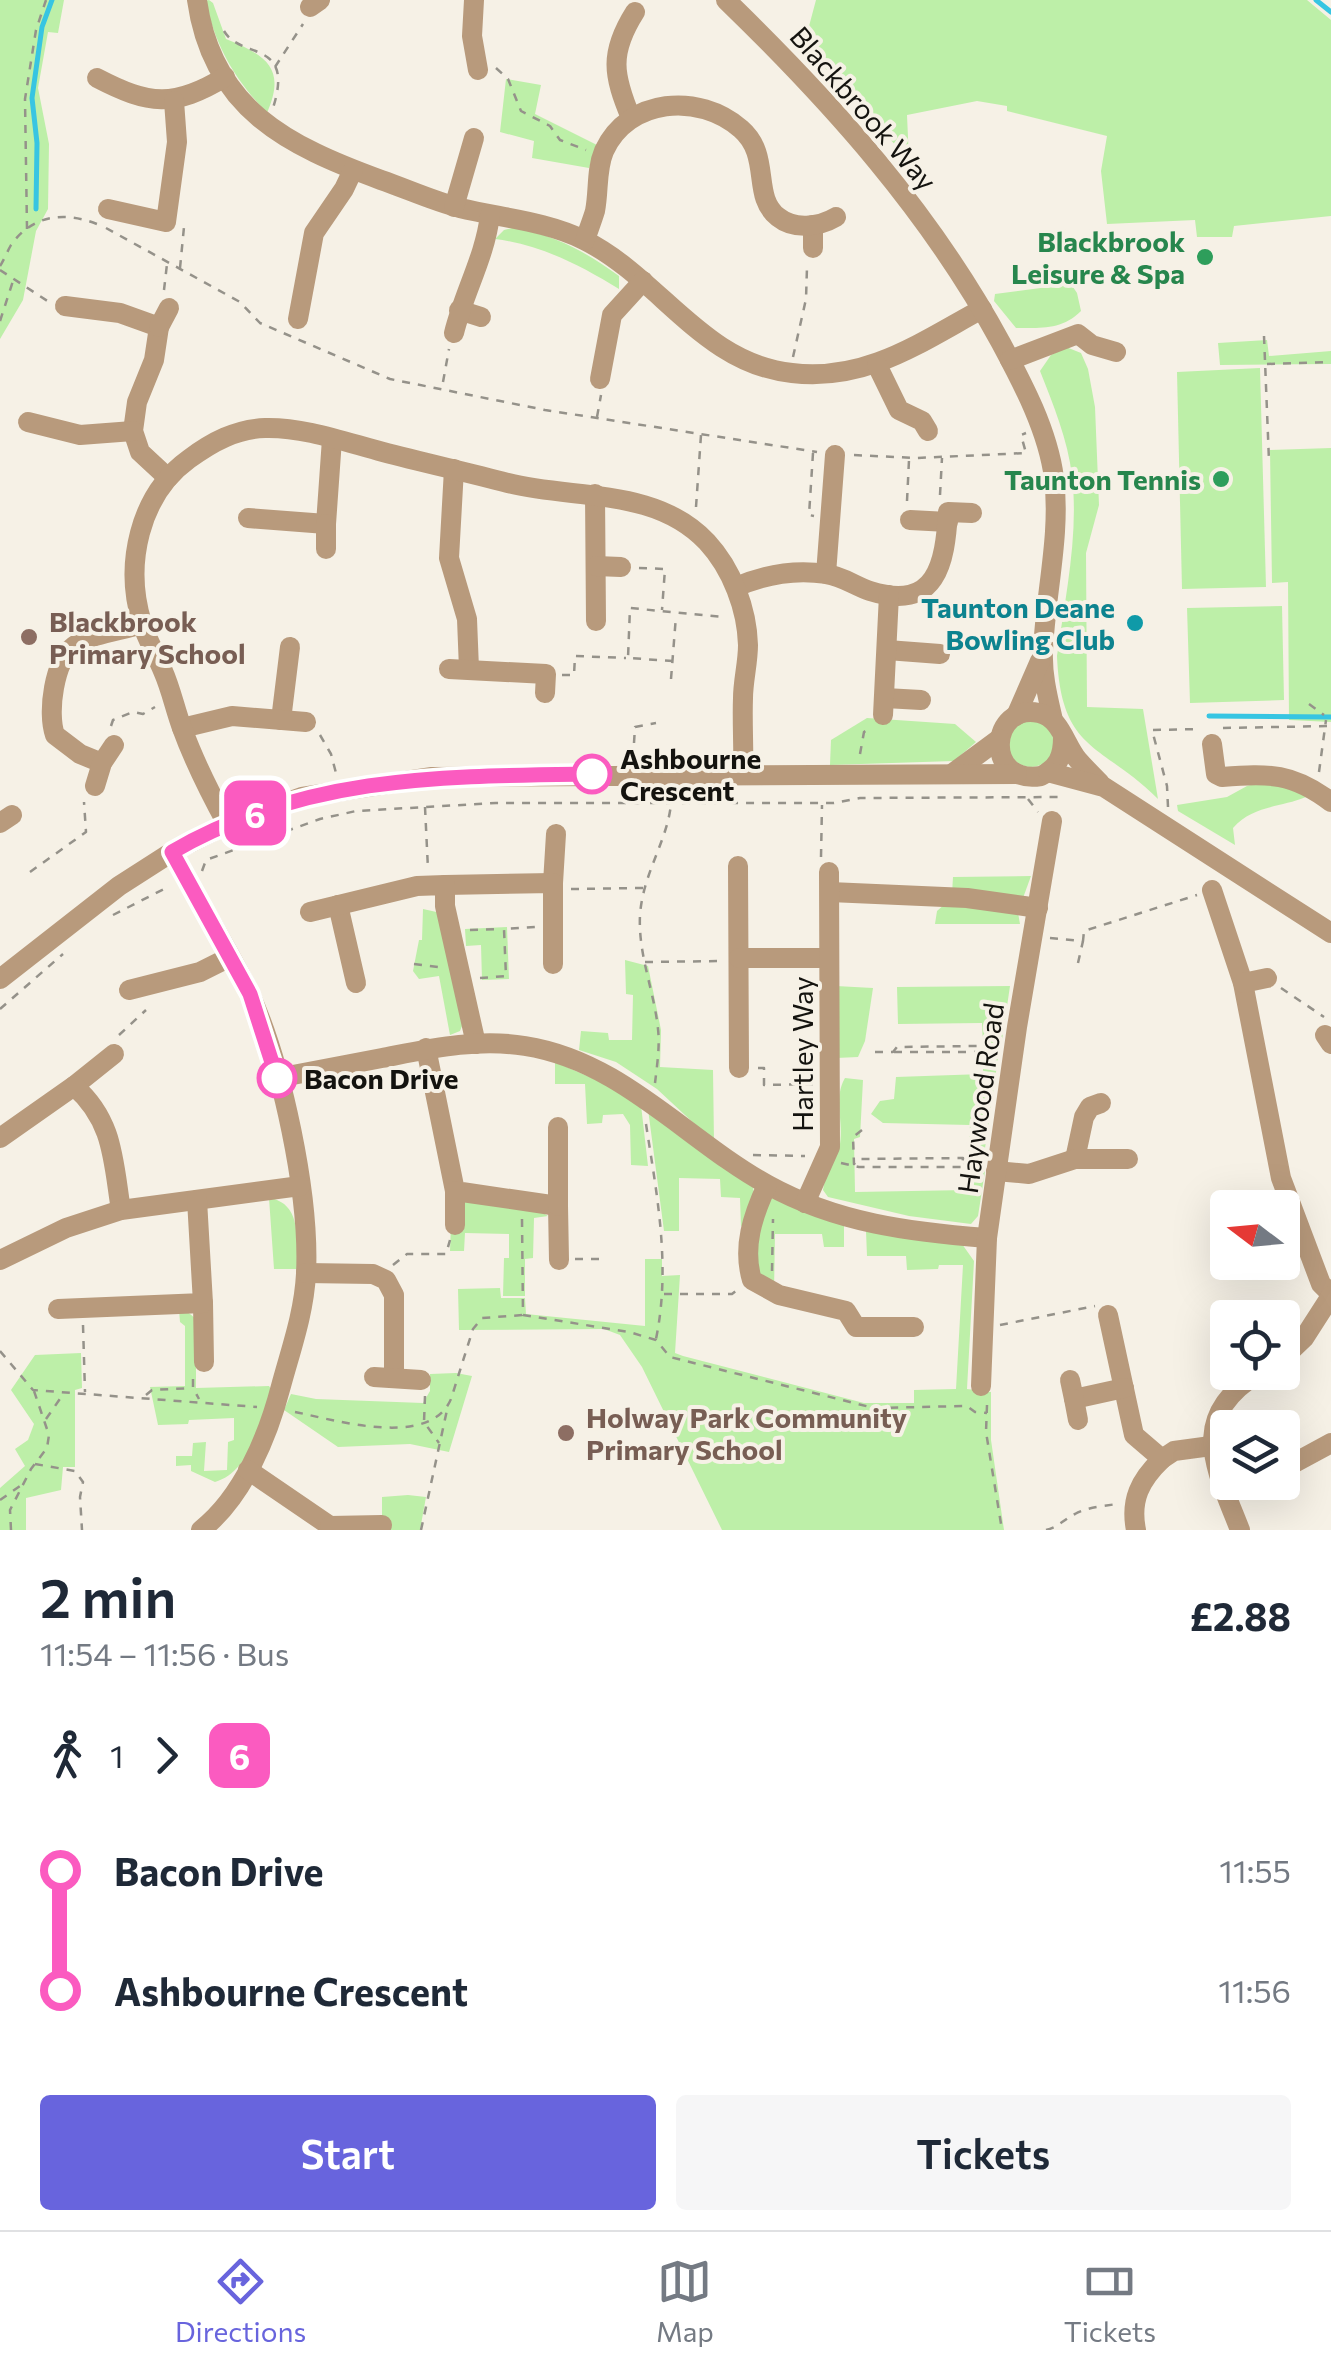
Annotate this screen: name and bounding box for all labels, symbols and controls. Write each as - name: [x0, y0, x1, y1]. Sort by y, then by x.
- street label: Blackbrook Way: [784, 19, 944, 197]
- place label: Blackbrook Leisure & Spa: [1011, 224, 1185, 290]
- marker: Blackbrook Leisure & Spa: [1194, 246, 1216, 268]
- place label: Taunton Tennis: [1004, 462, 1201, 496]
- marker: Taunton Tennis: [1210, 468, 1232, 490]
- place label: Taunton Deane Bowling Club: [921, 590, 1115, 656]
- place label: Blackbrook Primary School: [49, 604, 246, 670]
- marker: Taunton Deane Bowling Club: [1124, 612, 1146, 634]
- marker: Blackbrook Primary School: [18, 626, 40, 648]
- place label: Ashbourne Crescent: [620, 741, 761, 807]
- marker: Ashbourne Crescent: [573, 755, 611, 793]
- line badge: 6: [222, 780, 288, 846]
- text: 6: [244, 792, 266, 835]
- street label: Hartley Way: [785, 976, 819, 1132]
- street label: Haywood Road: [950, 1001, 1010, 1195]
- marker: Bacon Drive: [258, 1059, 296, 1097]
- place label: Bacon Drive: [304, 1061, 458, 1095]
- north arrow: [1210, 1190, 1300, 1280]
- map controls: [1210, 1190, 1300, 1500]
- button: locate: [1210, 1300, 1300, 1390]
- place label: Holway Park Community Primary School: [586, 1400, 907, 1466]
- button: layers: [1210, 1410, 1300, 1500]
- marker: Holway Park Community Primary School: [555, 1422, 577, 1444]
- text: 2 min: [40, 1562, 176, 1629]
- text: £2.88: [1190, 1592, 1291, 1639]
- text: 11:54 – 11:56 · Bus: [40, 1633, 289, 1673]
- icon: walk: [40, 1728, 95, 1783]
- icon: forward: [139, 1728, 194, 1783]
- text: 6: [229, 1734, 250, 1777]
- text: 1: [110, 1735, 124, 1775]
- text: Bacon Drive: [114, 1847, 324, 1894]
- text: 11:55: [1219, 1850, 1291, 1890]
- text: Ashbourne Crescent: [114, 1967, 468, 2014]
- text: 11:56: [1218, 1970, 1291, 2010]
- button: Start: [40, 2095, 656, 2210]
- button: Tickets: [676, 2095, 1291, 2210]
- tab: Directions: [175, 2254, 306, 2348]
- tab: Map: [656, 2254, 714, 2348]
- tab: Tickets: [1064, 2254, 1156, 2348]

